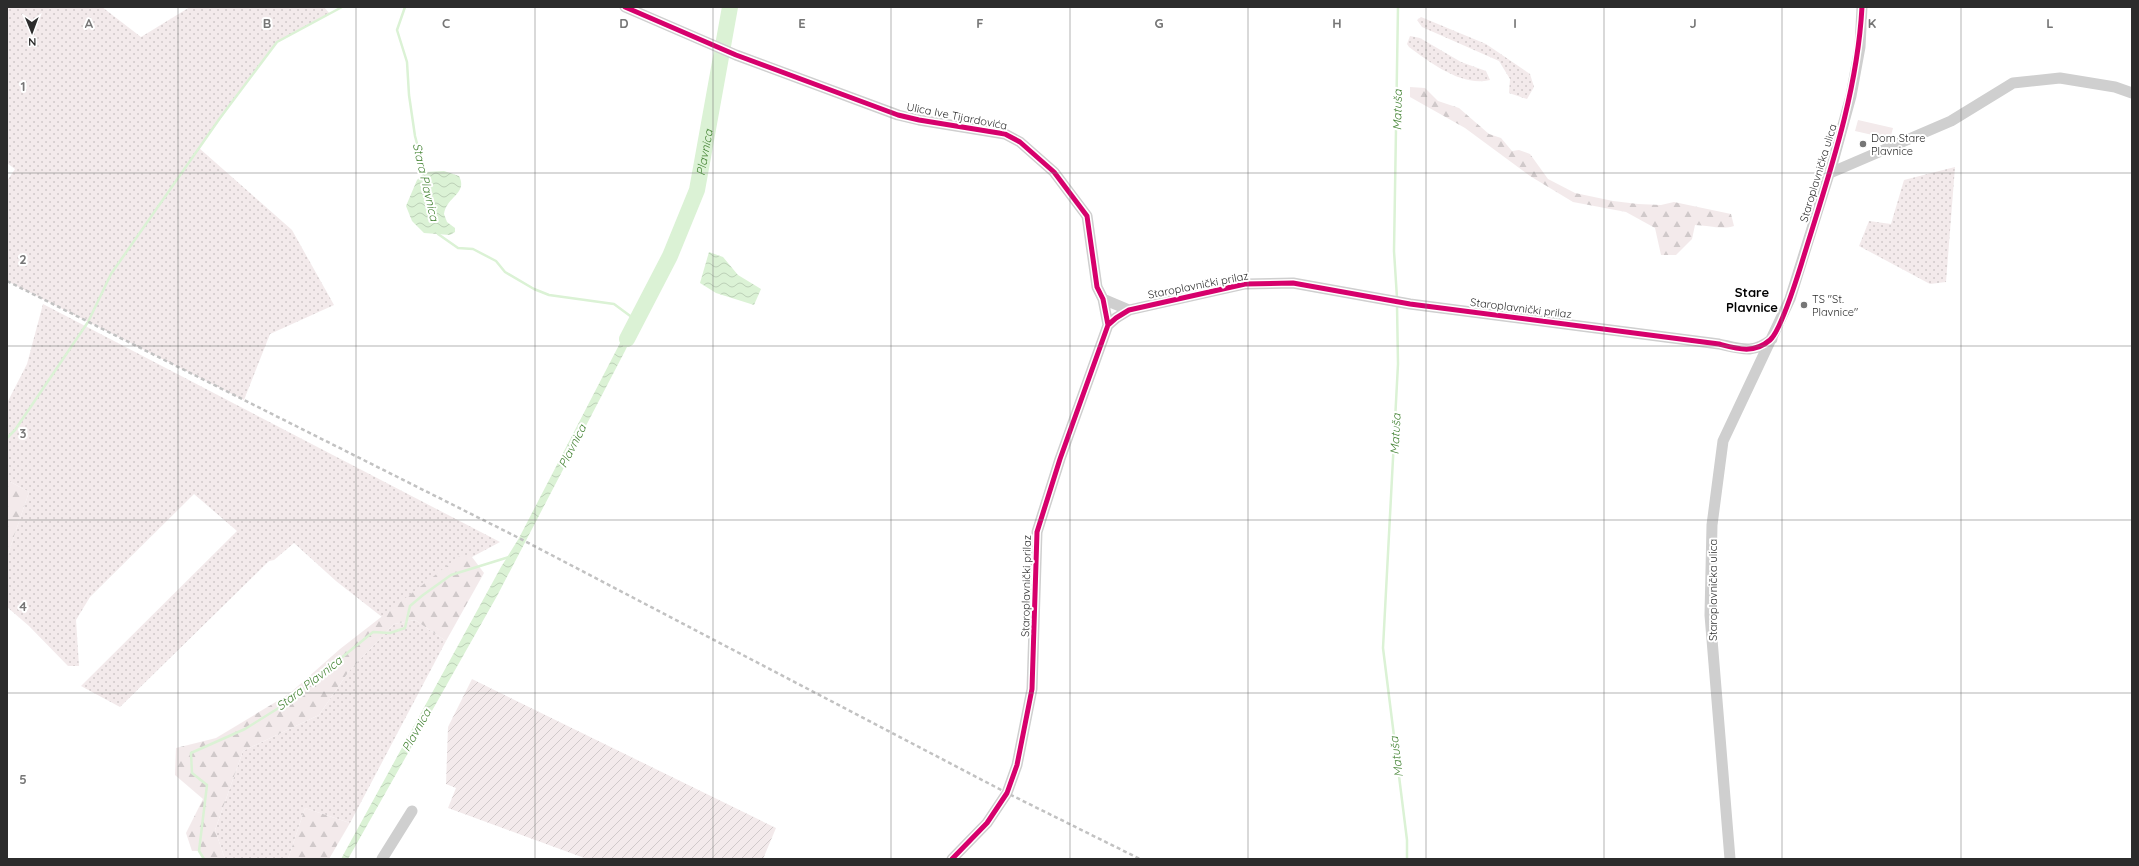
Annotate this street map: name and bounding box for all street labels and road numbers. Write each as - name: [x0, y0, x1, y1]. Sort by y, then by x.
- street label: Ulica Ive Tijardovića: [905, 99, 1009, 133]
- street label: Staroplavnička ulica: [1796, 122, 1840, 224]
- street label: Staroplavnički prilaz: [1147, 268, 1249, 302]
- street label: Staroplavnički prilaz: [1469, 295, 1573, 321]
- street label: Staroplavnički prilaz: [1018, 535, 1034, 637]
- street label: Staroplavnička ulica: [1706, 539, 1720, 641]

